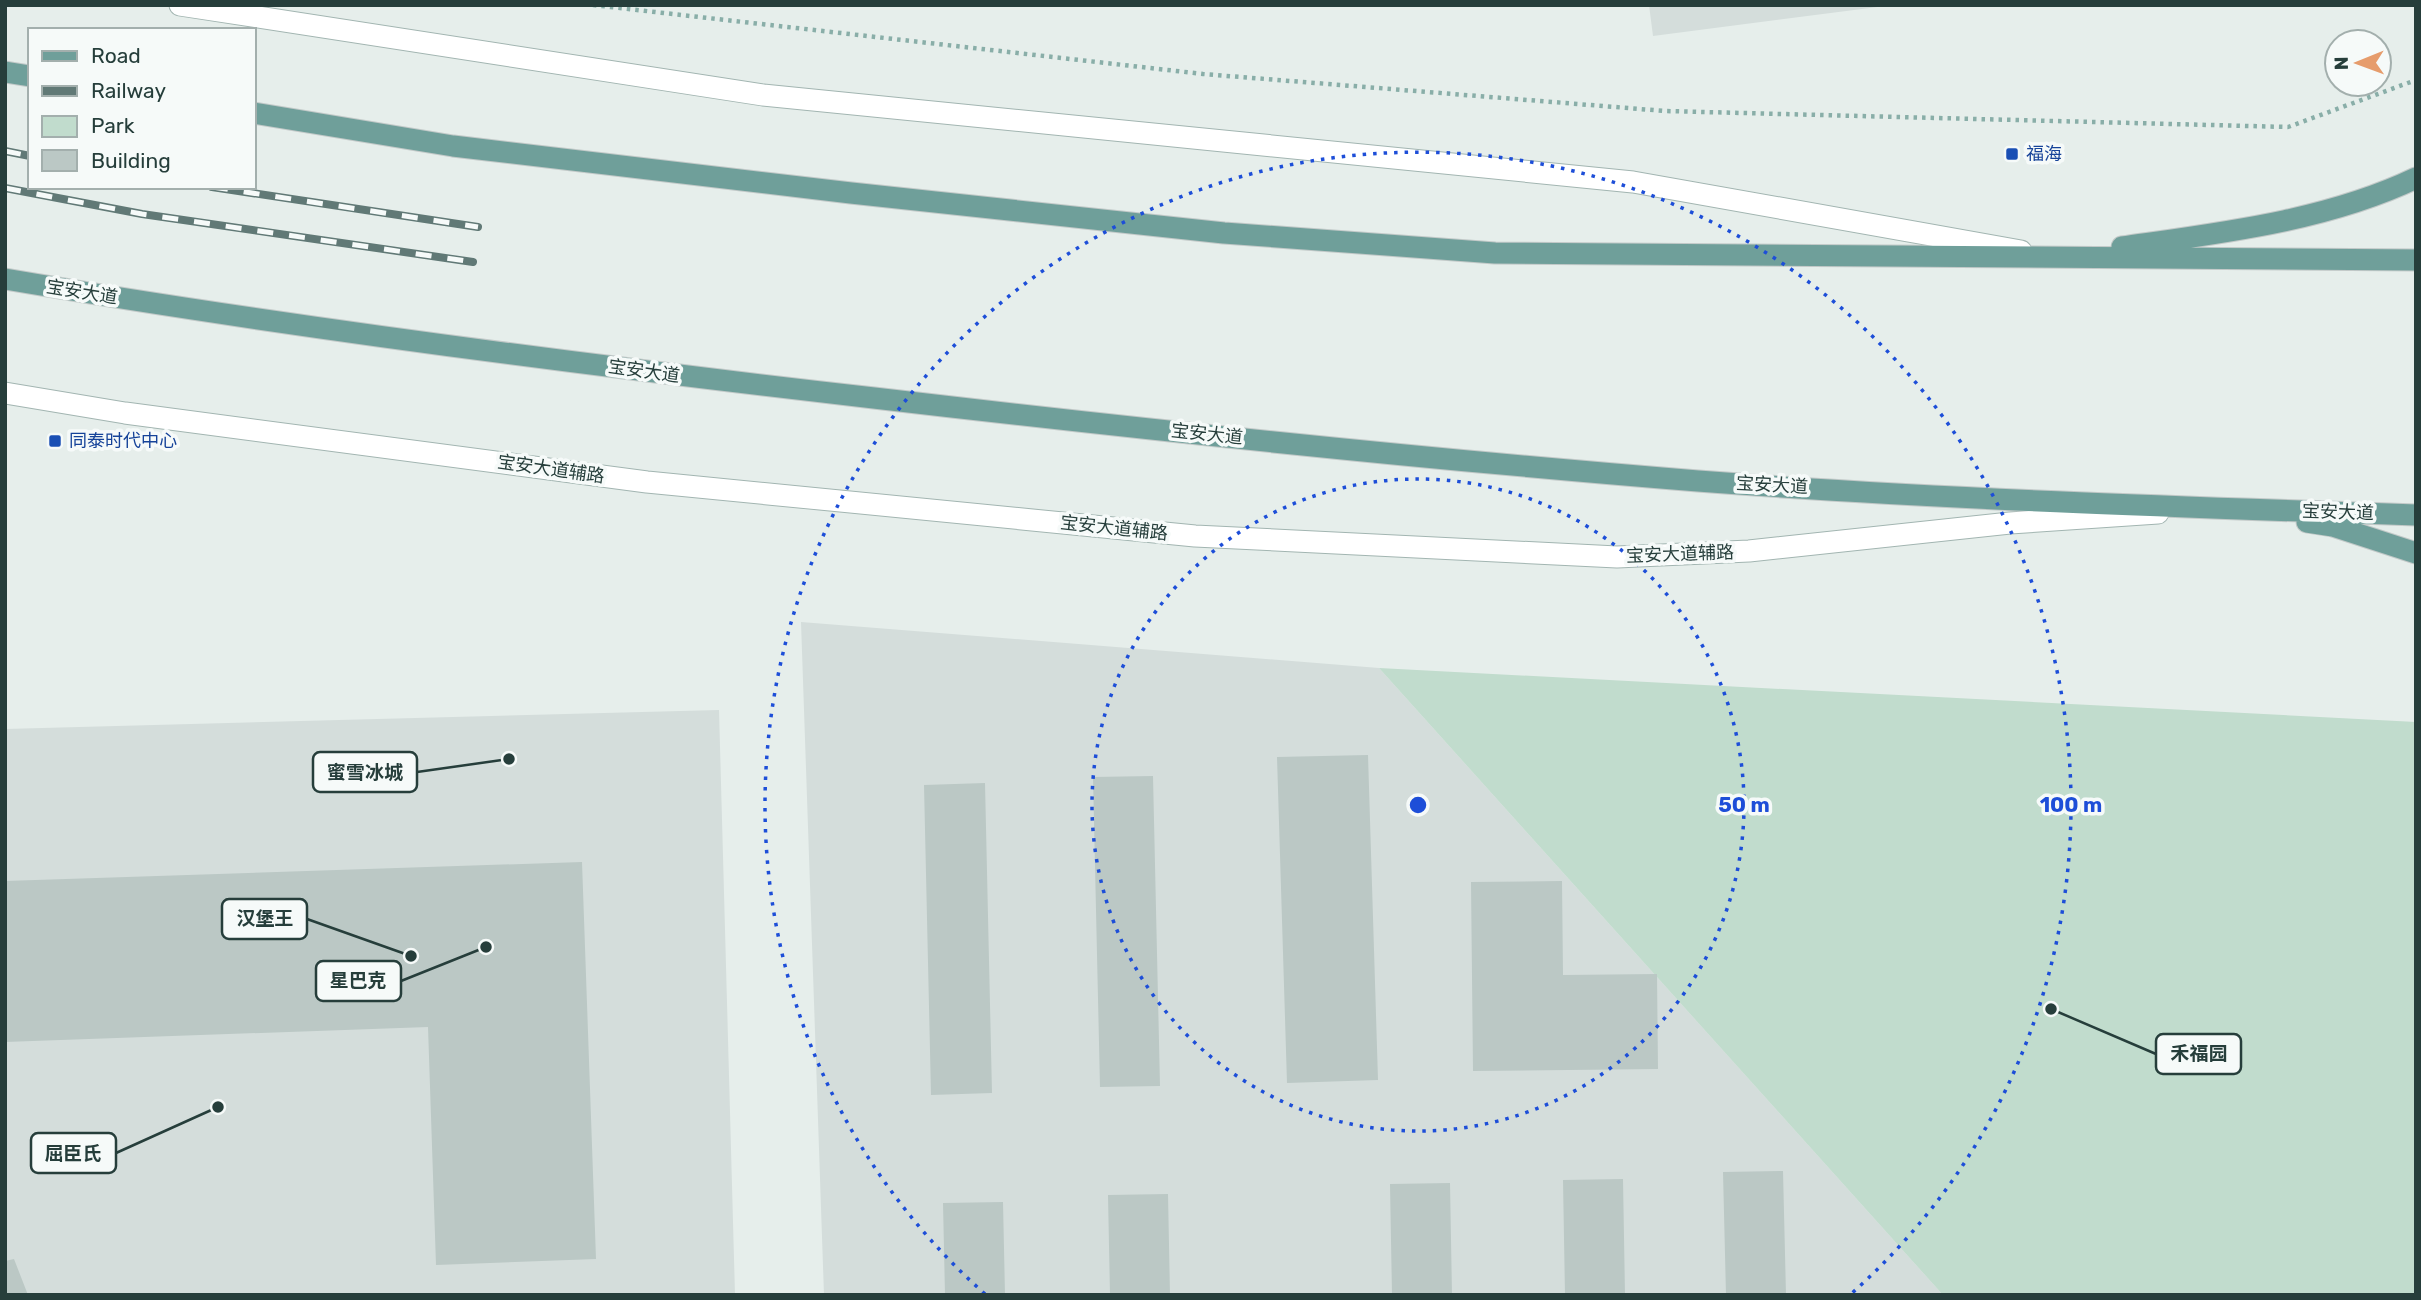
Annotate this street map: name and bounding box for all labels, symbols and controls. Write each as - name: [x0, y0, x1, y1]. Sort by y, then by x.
- legend: [28, 28, 256, 189]
- north arrow: [2323, 28, 2393, 98]
- text: Road: [91, 43, 141, 68]
- text: N: [2330, 56, 2353, 70]
- text: Railway: [91, 78, 166, 103]
- text: Park: [91, 113, 135, 138]
- place label: 福海: [2026, 143, 2062, 165]
- marker: 福海: [2004, 146, 2020, 162]
- text: Building: [91, 148, 171, 173]
- street label: 宝安大道: [45, 276, 119, 308]
- street label: 宝安大道: [607, 355, 681, 387]
- street label: 宝安大道: [1170, 419, 1244, 449]
- place label: 同泰时代中心: [69, 430, 177, 452]
- marker: 同泰时代中心: [47, 433, 63, 449]
- street label: 宝安大道辅路: [496, 451, 606, 487]
- street label: 宝安大道: [1735, 472, 1809, 498]
- street label: 宝安大道: [2302, 500, 2374, 524]
- street label: 宝安大道辅路: [1059, 511, 1169, 545]
- street label: 宝安大道辅路: [1626, 541, 1734, 567]
- callout: 蜜雪冰城: [313, 752, 417, 792]
- text: 蜜雪冰城: [327, 761, 403, 784]
- text: 50 m: [1718, 792, 1770, 817]
- text: 100 m: [2040, 792, 2102, 817]
- centre of rings: [1406, 793, 1430, 817]
- callout: 汉堡王: [222, 899, 307, 939]
- text: 汉堡王: [236, 907, 294, 930]
- callout: 星巴克: [316, 961, 401, 1001]
- text: 星巴克: [329, 969, 387, 992]
- callout: 禾福园: [2156, 1034, 2241, 1074]
- text: 禾福园: [2170, 1042, 2228, 1065]
- callout: 屈臣氏: [31, 1133, 116, 1173]
- text: 屈臣氏: [44, 1142, 102, 1165]

